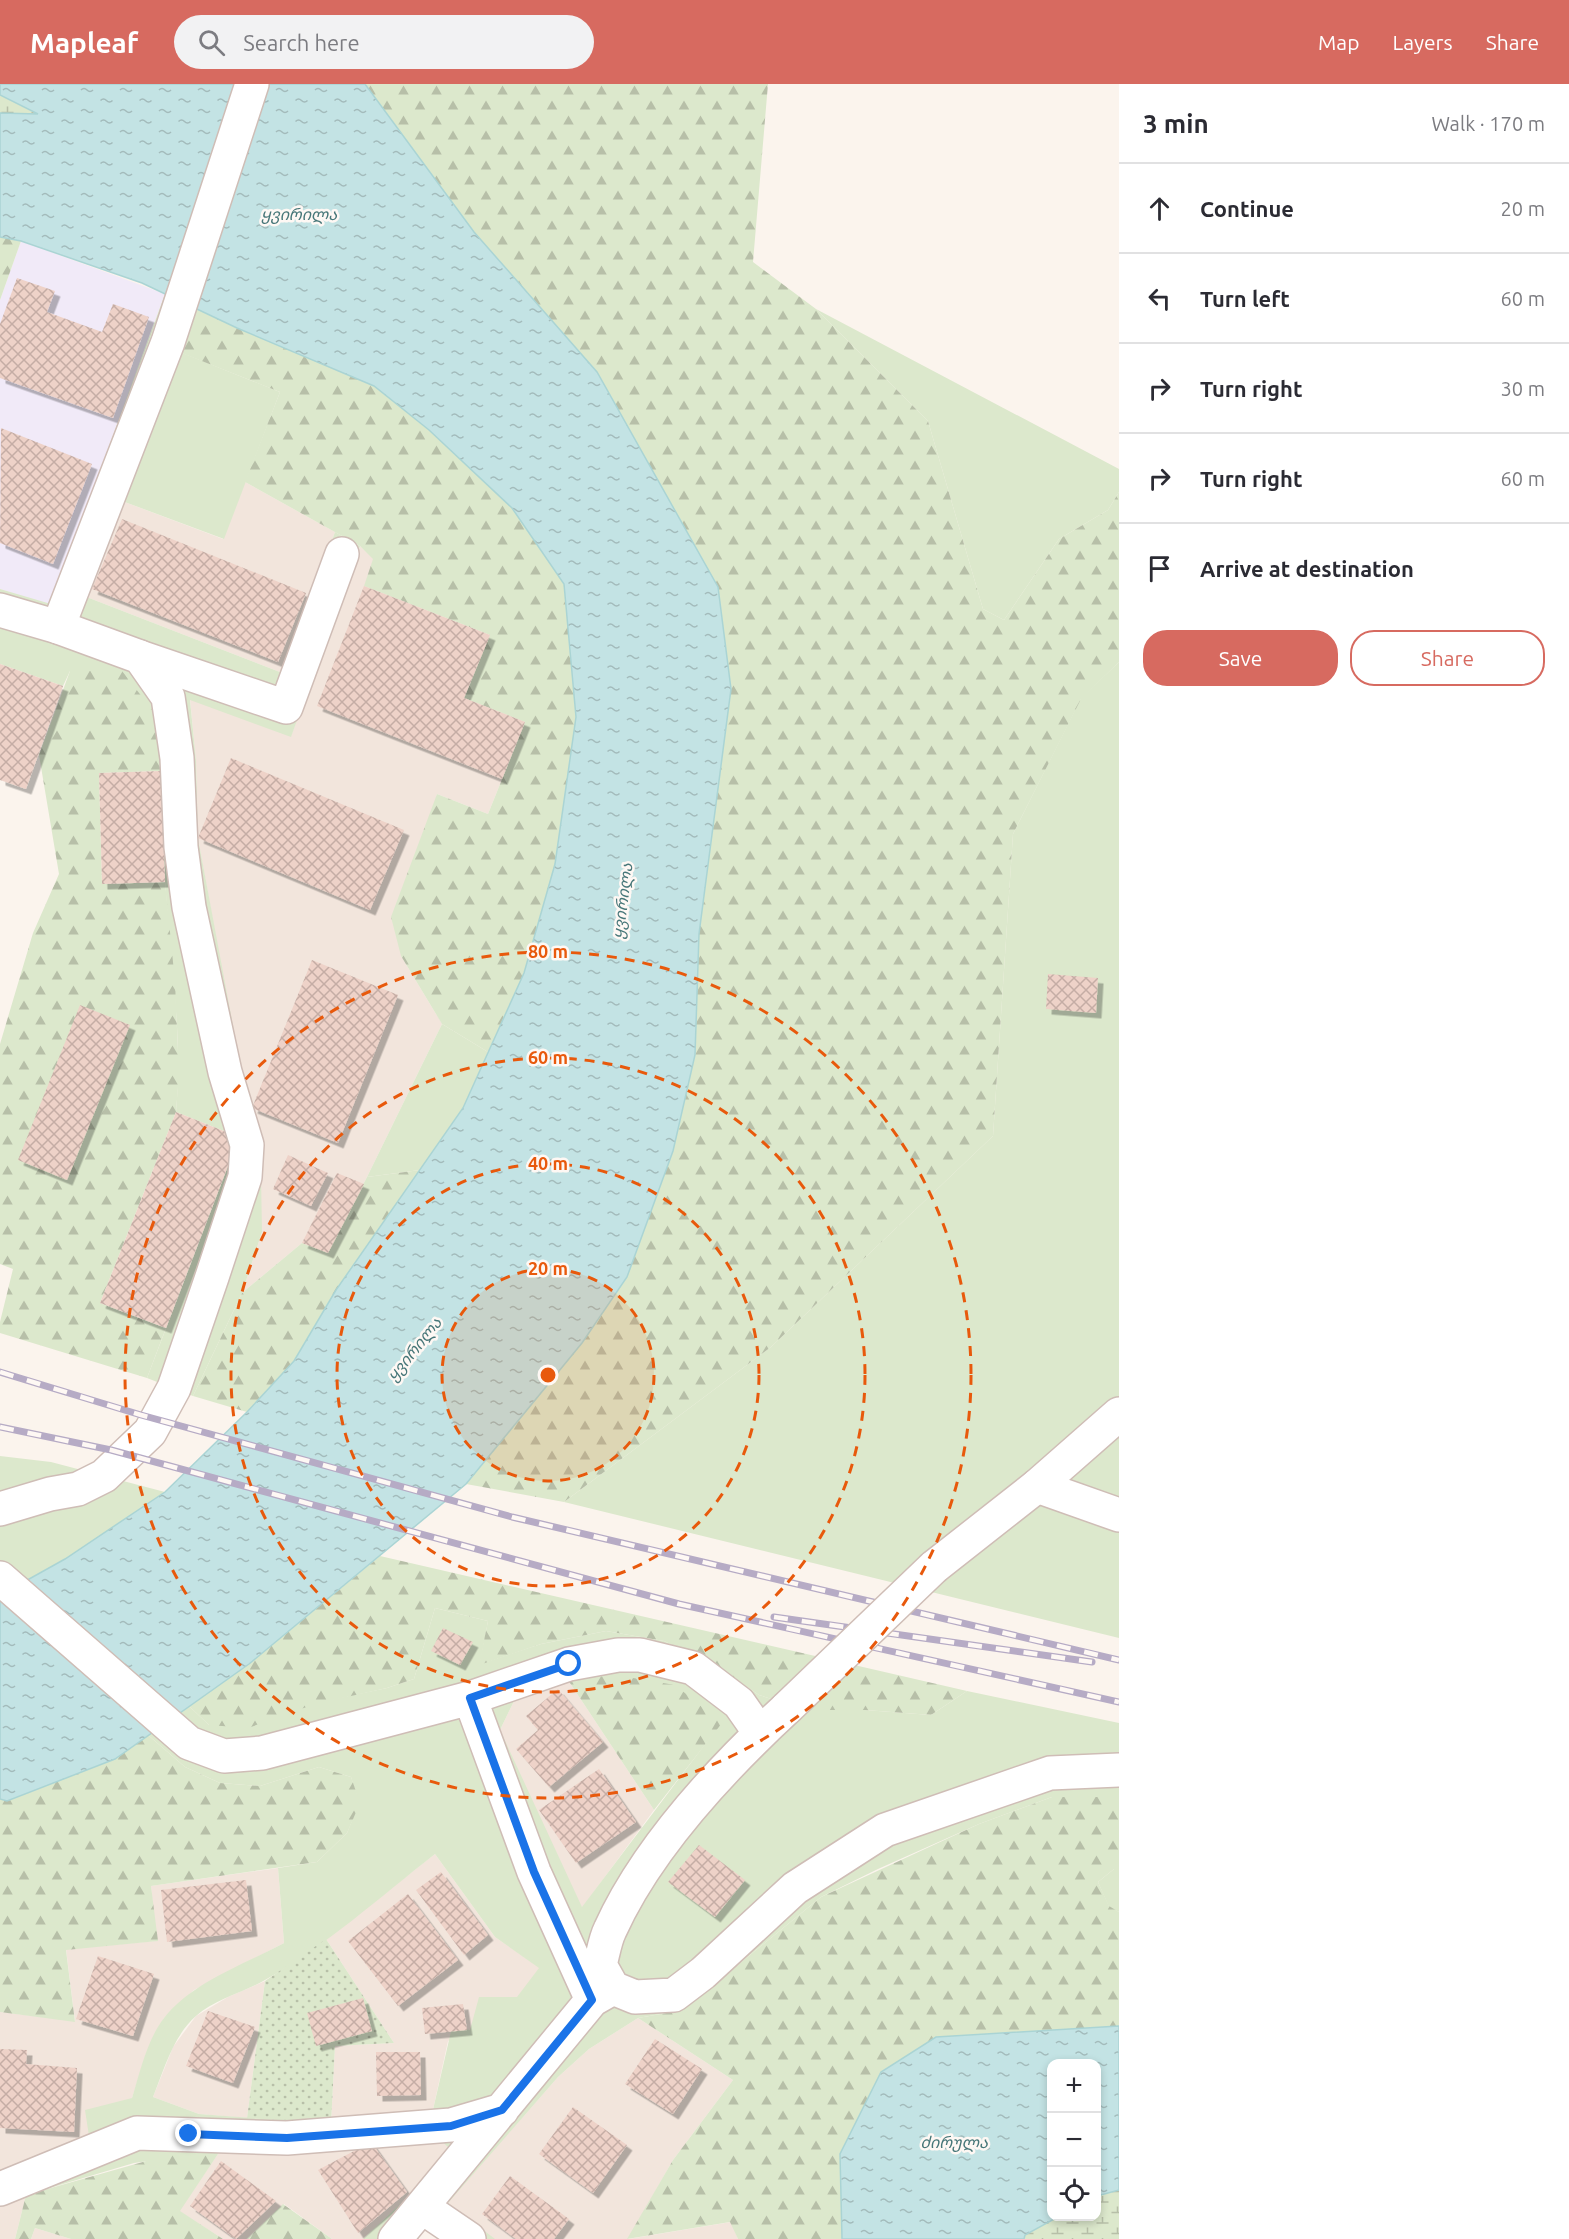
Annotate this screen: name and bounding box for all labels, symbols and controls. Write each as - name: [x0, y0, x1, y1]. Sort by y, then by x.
- search box: [174, 15, 594, 69]
- icon: search: [195, 26, 228, 59]
- text: Mapleaf: [30, 27, 138, 58]
- text: Search here: [243, 30, 360, 55]
- text: Map: [1318, 30, 1359, 54]
- text: Layers: [1392, 30, 1453, 54]
- text: Share: [1486, 30, 1539, 54]
- text: 3 min: [1143, 109, 1209, 138]
- text: Walk · 170 m: [1432, 112, 1545, 135]
- icon: ahead: [1143, 192, 1176, 225]
- text: Continue: [1200, 196, 1294, 221]
- text: 20 m: [1501, 197, 1545, 220]
- water label: ყვირილა: [261, 205, 337, 224]
- icon: left: [1143, 282, 1176, 315]
- text: Turn left: [1200, 286, 1290, 311]
- text: 60 m: [1501, 287, 1545, 310]
- icon: right: [1143, 372, 1176, 405]
- text: Turn right: [1200, 376, 1302, 401]
- text: 30 m: [1501, 377, 1545, 400]
- icon: right: [1143, 462, 1176, 495]
- text: Turn right: [1200, 466, 1302, 491]
- text: 60 m: [1501, 467, 1545, 490]
- icon: arrive: [1143, 552, 1176, 585]
- text: Arrive at destination: [1200, 556, 1414, 581]
- button: Save: [1143, 630, 1338, 686]
- button: Share: [1350, 630, 1545, 686]
- water label: ყვირილა: [608, 862, 637, 940]
- text: 80 m: [528, 941, 568, 961]
- text: 60 m: [528, 1047, 568, 1067]
- text: 40 m: [528, 1153, 568, 1173]
- text: 20 m: [528, 1258, 568, 1278]
- water label: ყვირილა: [383, 1314, 446, 1385]
- centre of rings: [538, 1365, 558, 1385]
- route start: [555, 1650, 581, 1676]
- map controls: [1047, 2059, 1101, 2221]
- button: +: [1047, 2059, 1101, 2113]
- button: −: [1047, 2113, 1101, 2167]
- route end: [175, 2120, 201, 2146]
- water label: ძირულა: [920, 2133, 988, 2152]
- button: locate: [1047, 2167, 1101, 2221]

